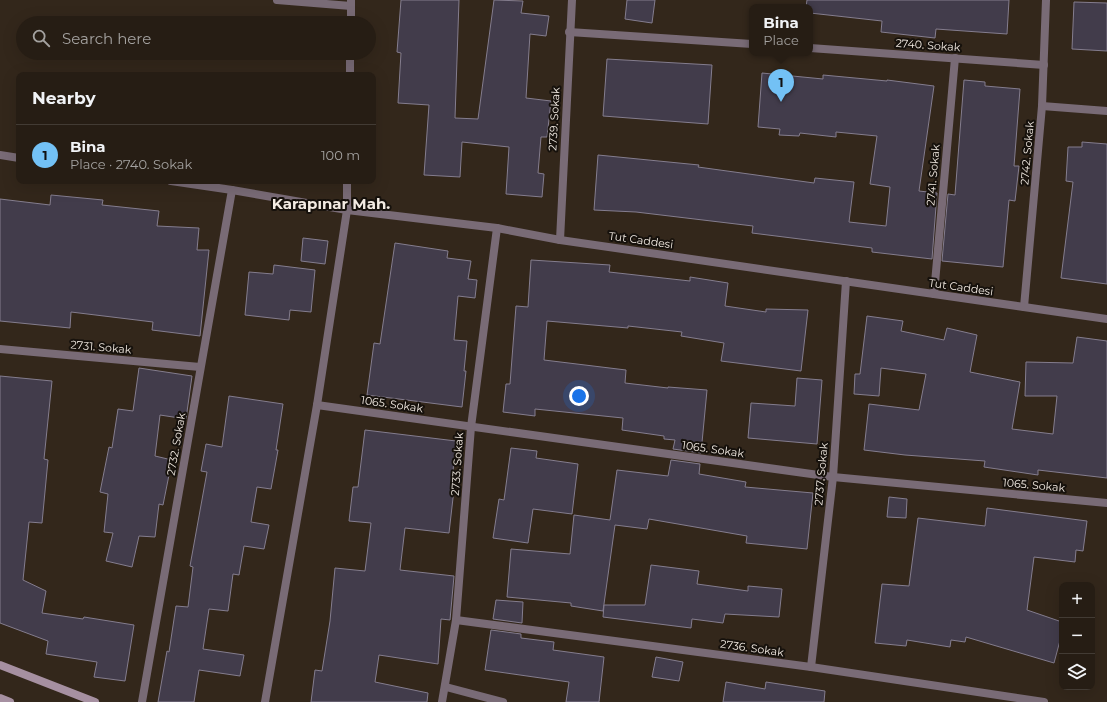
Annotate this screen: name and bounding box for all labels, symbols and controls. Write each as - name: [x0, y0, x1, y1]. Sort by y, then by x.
- popup: [749, 4, 813, 56]
- text: Bina: [763, 13, 799, 32]
- search box: [16, 16, 376, 60]
- icon: search: [30, 27, 52, 49]
- text: Search here: [62, 29, 151, 48]
- text: Place: [763, 32, 799, 48]
- street label: 2740. Sokak: [895, 36, 961, 54]
- pin: 1: [768, 69, 794, 102]
- street label: 2739. Sokak: [545, 86, 563, 151]
- text: Nearby: [32, 88, 96, 108]
- street label: 2742. Sokak: [1017, 120, 1037, 185]
- text: Bina: [70, 137, 106, 156]
- street label: 2741. Sokak: [923, 143, 943, 206]
- text: 1: [42, 147, 48, 163]
- text: 100 m: [321, 147, 360, 163]
- text: Place · 2740. Sokak: [70, 156, 192, 172]
- district label: Karapınar Mah.: [272, 194, 390, 213]
- street label: Tut Caddesi: [608, 229, 674, 251]
- street label: Tut Caddesi: [928, 276, 994, 298]
- street label: 2731. Sokak: [70, 337, 133, 357]
- your location: [569, 386, 589, 406]
- street label: 1065. Sokak: [360, 393, 424, 415]
- street label: 2732. Sokak: [164, 411, 188, 476]
- street label: 2733. Sokak: [448, 431, 466, 496]
- street label: 1065. Sokak: [681, 438, 745, 460]
- street label: 2737. Sokak: [811, 442, 831, 506]
- street label: 1065. Sokak: [1002, 475, 1066, 495]
- map controls: [1059, 582, 1095, 690]
- button: +: [1059, 582, 1095, 618]
- button: −: [1059, 618, 1095, 654]
- street label: 2736. Sokak: [719, 637, 785, 659]
- button: layers: [1059, 654, 1095, 690]

